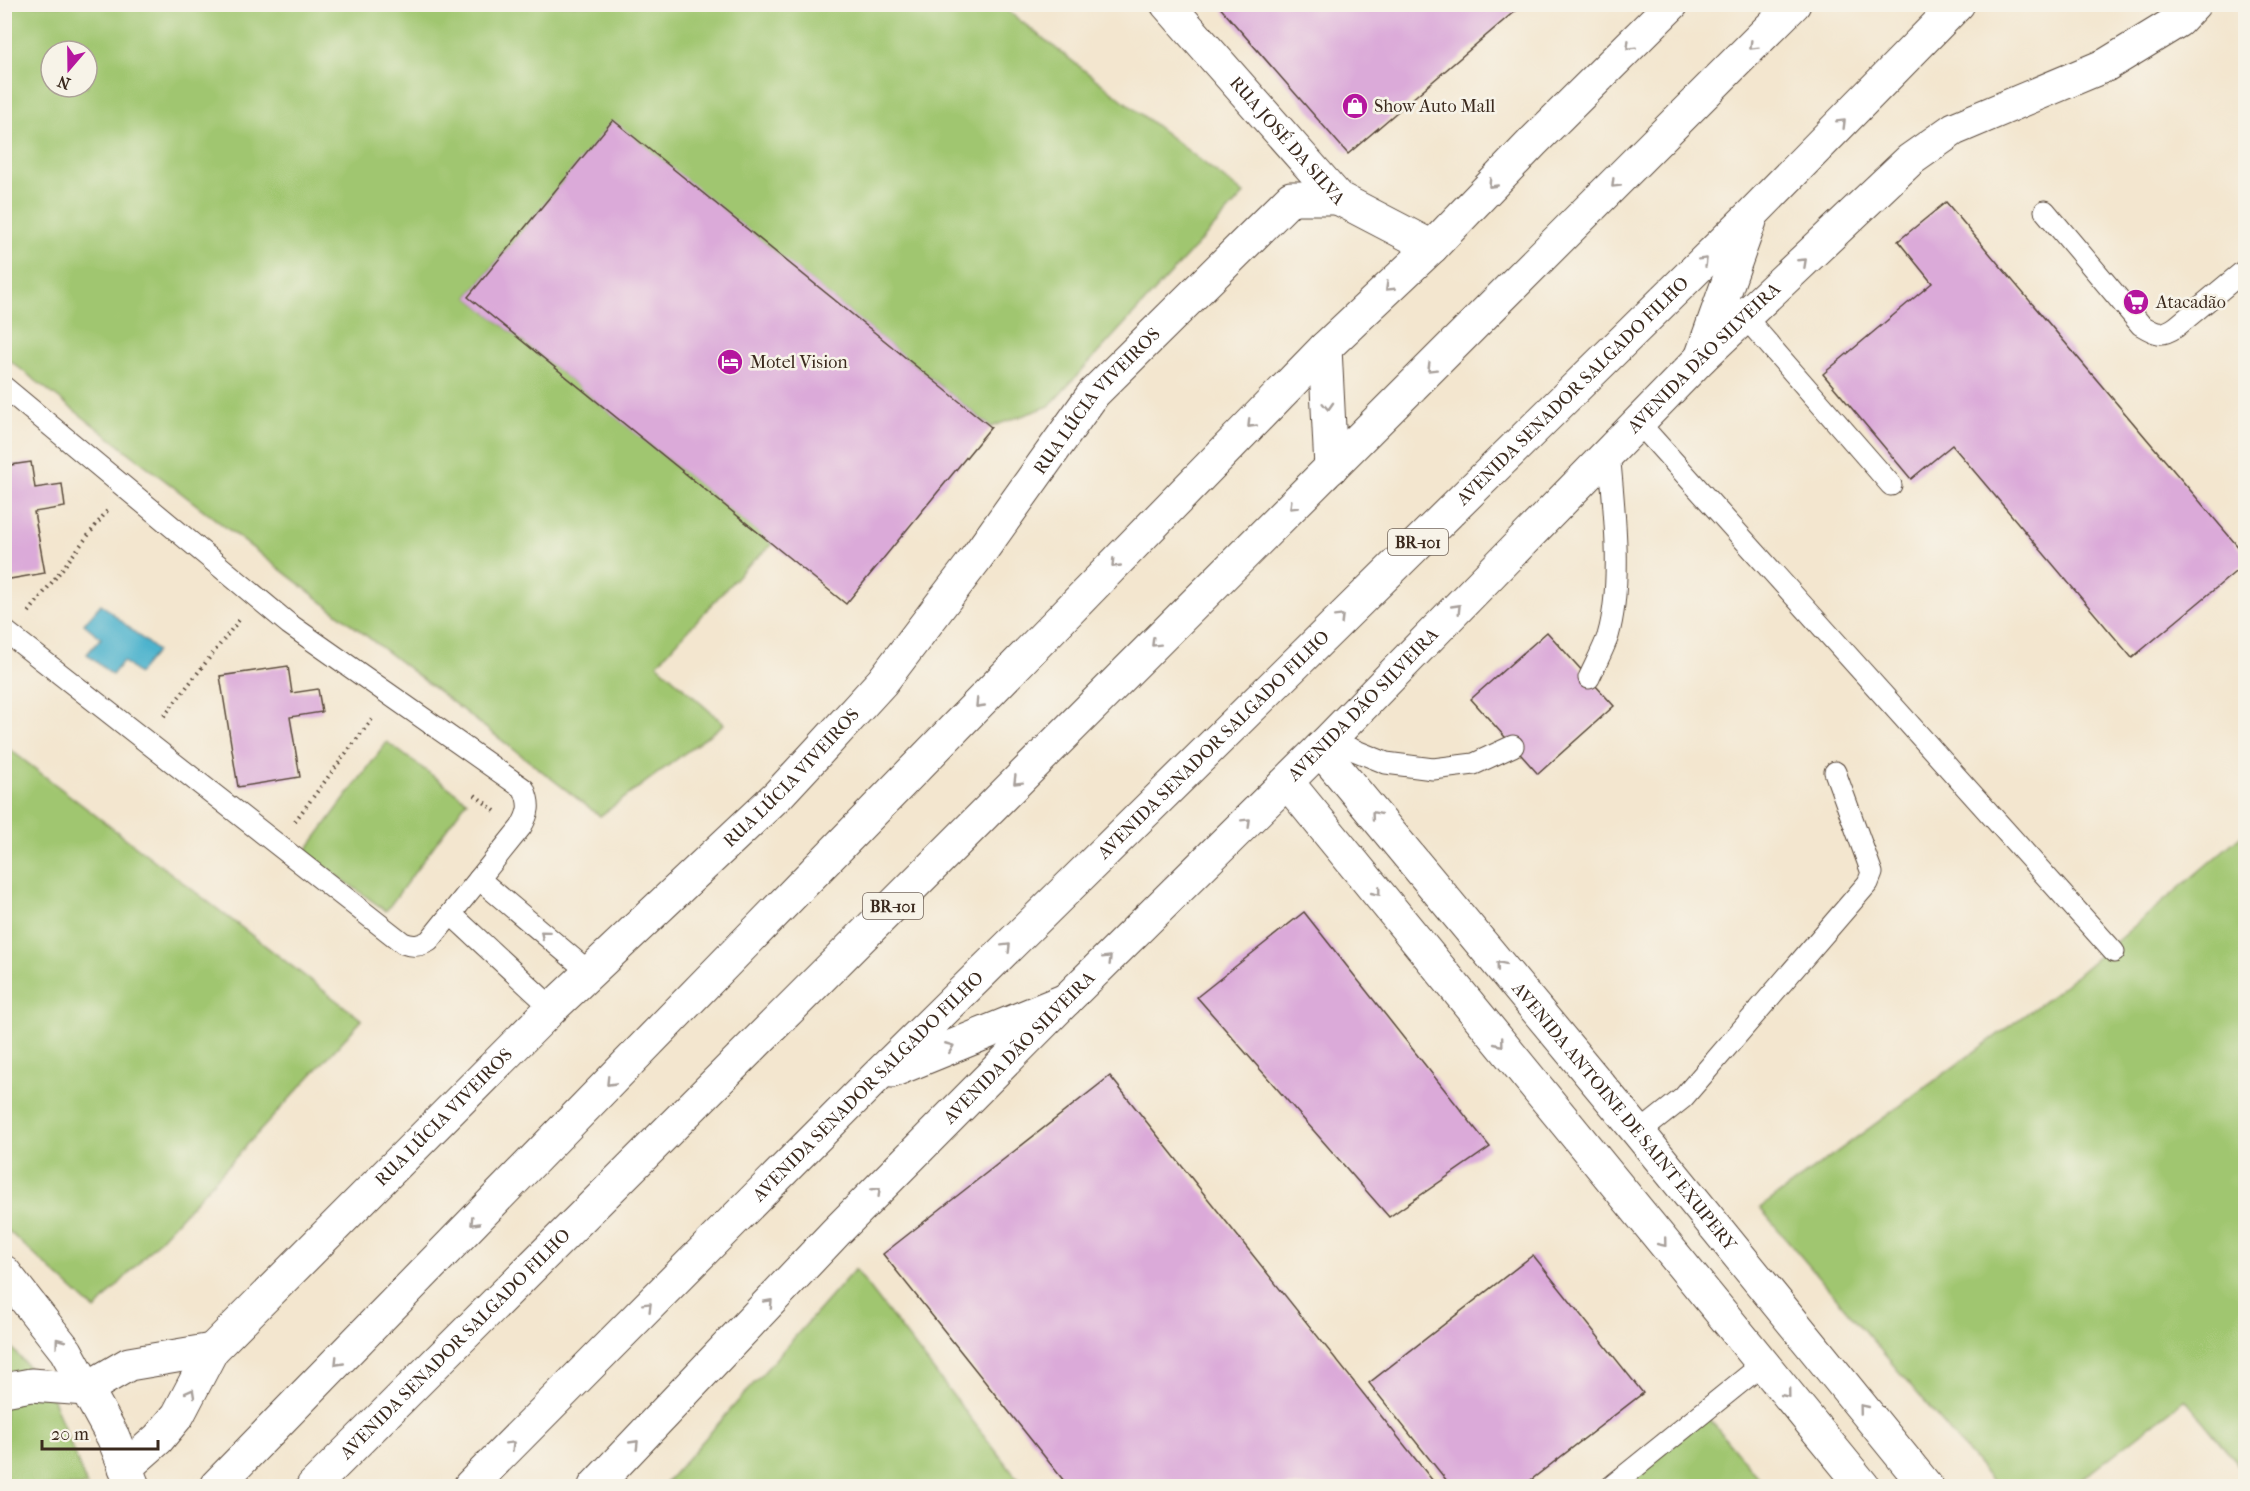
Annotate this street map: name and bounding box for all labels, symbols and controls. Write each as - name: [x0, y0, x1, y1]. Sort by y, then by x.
- one-way arrow: [1627, 38, 1638, 49]
- north arrow: [39, 39, 99, 99]
- one-way arrow: [1749, 39, 1760, 49]
- text: N: [54, 71, 73, 94]
- street label: RUA JOSÉ DA SILVA: [1225, 72, 1349, 210]
- shop icon: Show Auto Mall: [1340, 91, 1370, 121]
- place label: Show Auto Mall: [1374, 96, 1495, 117]
- one-way arrow: [1834, 119, 1845, 130]
- one-way arrow: [1489, 176, 1500, 187]
- one-way arrow: [1611, 177, 1622, 187]
- one-way arrow: [1696, 257, 1707, 268]
- one-way arrow: [1796, 258, 1806, 269]
- street label: AVENIDA SENADOR SALGADO FILHO: [1452, 273, 1693, 511]
- street label: AVENIDA DÃO SILVEIRA: [1623, 278, 1785, 439]
- one-way arrow: [1386, 280, 1396, 291]
- supermarket icon: Atacadão: [2121, 287, 2151, 317]
- place label: Atacadão: [2155, 292, 2226, 313]
- street label: RUA LÚCIA VIVEIROS: [1029, 324, 1165, 479]
- hotel icon: Motel Vision: [715, 347, 745, 377]
- place label: Motel Vision: [750, 352, 848, 373]
- one-way arrow: [1427, 361, 1438, 371]
- one-way arrow: [1322, 402, 1334, 411]
- one-way arrow: [1247, 417, 1258, 428]
- one-way arrow: [1290, 498, 1301, 509]
- road number: BR-101: [1388, 529, 1448, 555]
- one-way arrow: [1111, 556, 1122, 567]
- one-way arrow: [1450, 605, 1461, 616]
- one-way arrow: [1333, 615, 1344, 626]
- street label: AVENIDA DÃO SILVEIRA: [1283, 624, 1443, 786]
- street label: AVENIDA SENADOR SALGADO FILHO: [1093, 626, 1334, 864]
- one-way arrow: [1152, 636, 1163, 647]
- one-way arrow: [975, 696, 986, 707]
- street label: RUA LÚCIA VIVEIROS: [719, 704, 864, 852]
- one-way arrow: [1014, 774, 1025, 785]
- one-way arrow: [1371, 811, 1382, 822]
- one-way arrow: [1239, 818, 1250, 829]
- one-way arrow: [1370, 885, 1381, 896]
- road number: BR-101: [863, 893, 923, 919]
- one-way arrow: [540, 931, 551, 942]
- one-way arrow: [1001, 943, 1011, 954]
- one-way arrow: [1100, 955, 1111, 966]
- one-way arrow: [1496, 961, 1507, 972]
- street label: AVENIDA SENADOR SALGADO FILHO: [748, 967, 988, 1207]
- street label: AVENIDA DÃO SILVEIRA: [939, 967, 1100, 1129]
- street label: AVENIDA ANTOINE DE SAINT EXUPERY: [1507, 978, 1741, 1256]
- one-way arrow: [1493, 1037, 1504, 1048]
- one-way arrow: [943, 1042, 954, 1054]
- street label: RUA LÚCIA VIVEIROS: [371, 1044, 517, 1191]
- one-way arrow: [606, 1076, 617, 1086]
- one-way arrow: [870, 1187, 881, 1197]
- one-way arrow: [470, 1216, 481, 1226]
- street label: AVENIDA SENADOR SALGADO FILHO: [335, 1225, 575, 1464]
- one-way arrow: [1656, 1236, 1667, 1247]
- one-way arrow: [762, 1299, 773, 1309]
- one-way arrow: [641, 1303, 652, 1314]
- one-way arrow: [55, 1337, 66, 1348]
- one-way arrow: [334, 1355, 345, 1365]
- one-way arrow: [1780, 1387, 1791, 1398]
- one-way arrow: [183, 1389, 195, 1399]
- one-way arrow: [1859, 1404, 1870, 1415]
- scale bar: [42, 1413, 158, 1451]
- text: 20 m: [51, 1424, 89, 1445]
- one-way arrow: [628, 1440, 639, 1451]
- one-way arrow: [504, 1441, 515, 1452]

